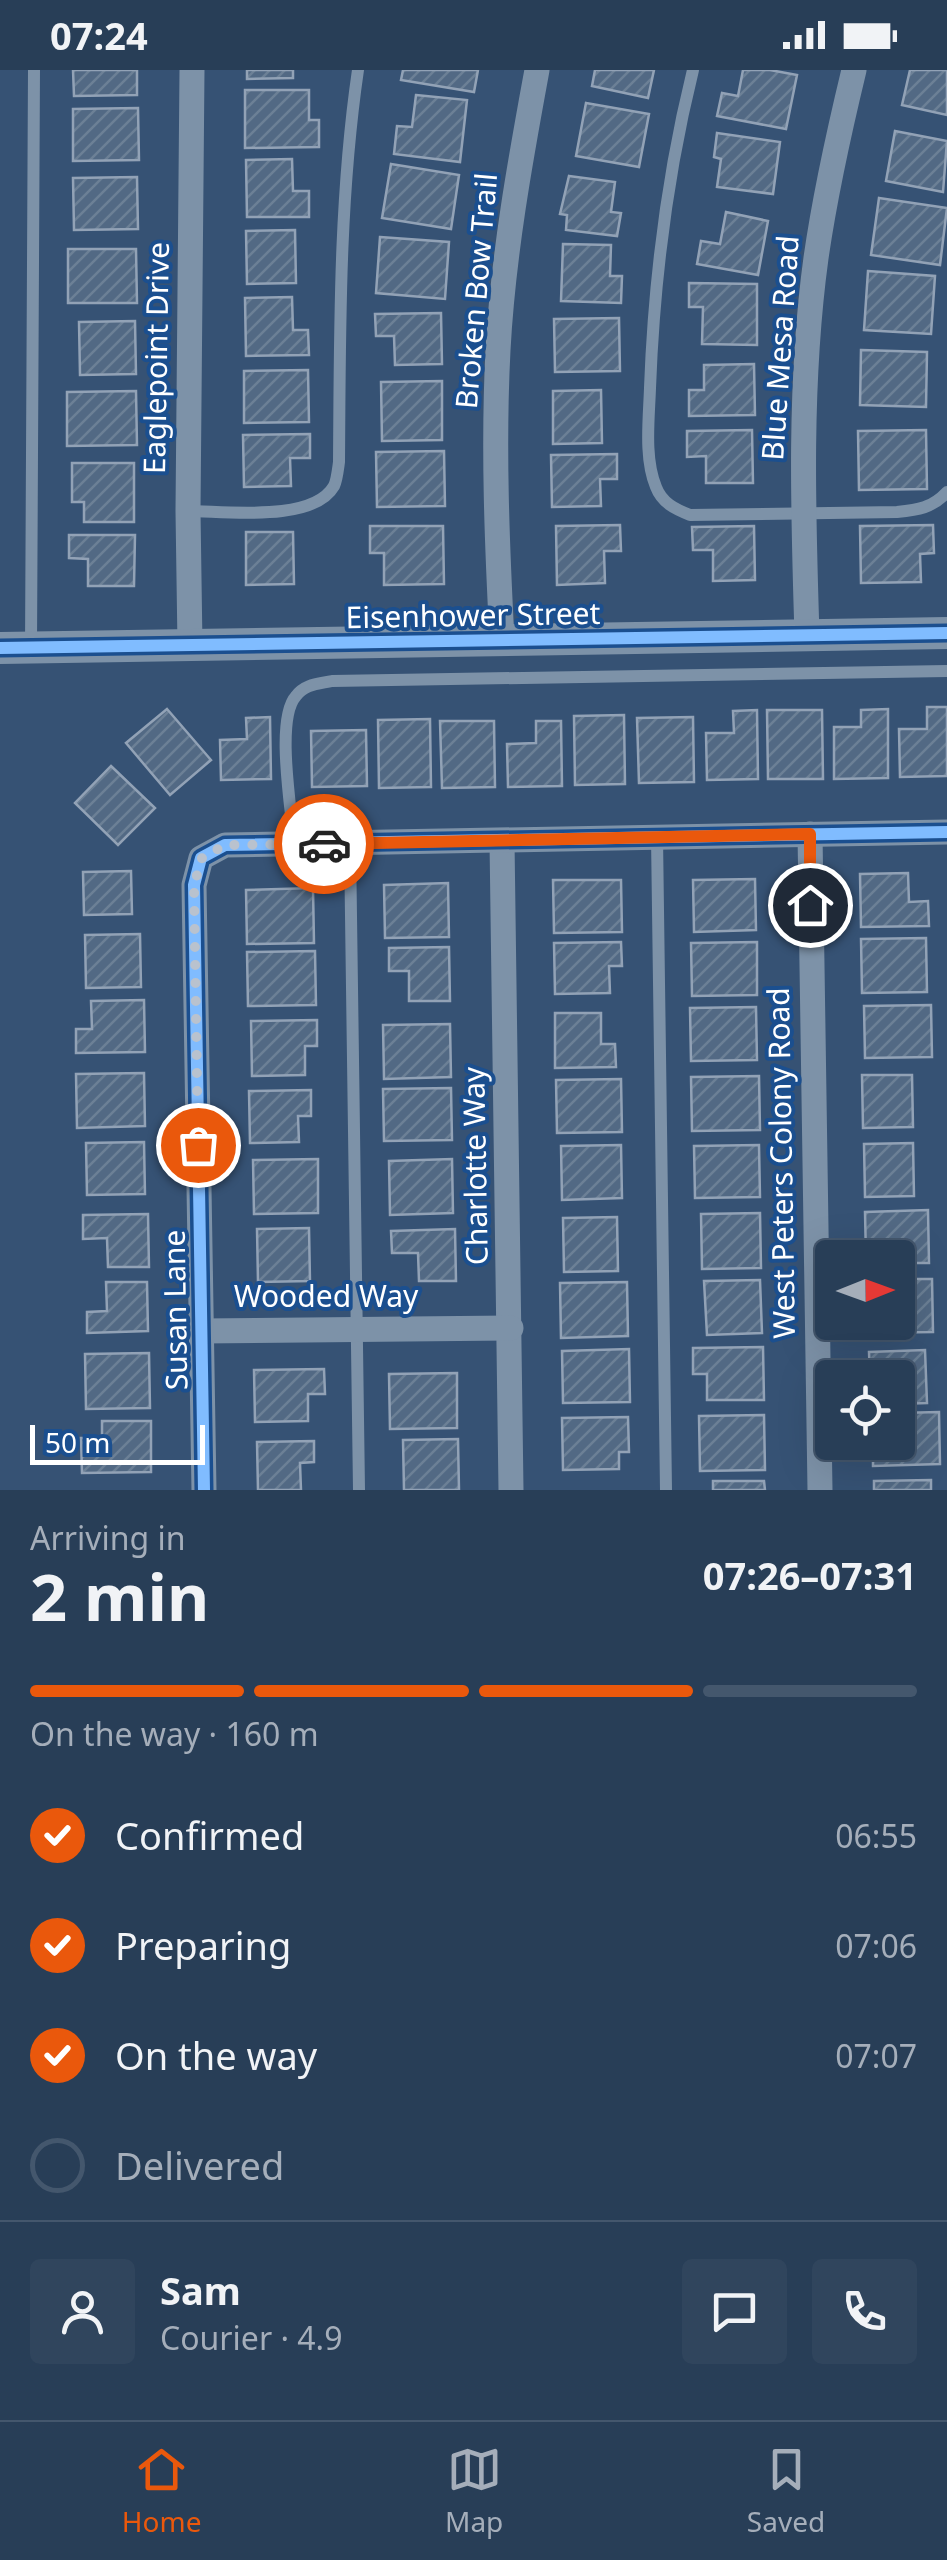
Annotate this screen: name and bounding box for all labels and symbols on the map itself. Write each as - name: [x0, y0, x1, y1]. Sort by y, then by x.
- street label: Broken Bow Trail: [445, 171, 506, 410]
- street label: Blue Mesa Road: [751, 234, 808, 462]
- street label: Eaglepoint Drive: [133, 241, 178, 474]
- street label: Eisenhower Street: [345, 592, 601, 637]
- courier: [274, 794, 374, 894]
- pin: [768, 863, 853, 948]
- street label: West Peters Colony Road: [757, 987, 804, 1339]
- street label: Charlotte Way: [452, 1066, 497, 1266]
- pin: [156, 1103, 241, 1188]
- street label: Susan Lane: [153, 1229, 196, 1391]
- north arrow: [815, 1240, 915, 1340]
- street label: Wooded Way: [234, 1275, 419, 1316]
- scale bar: [30, 1420, 205, 1464]

